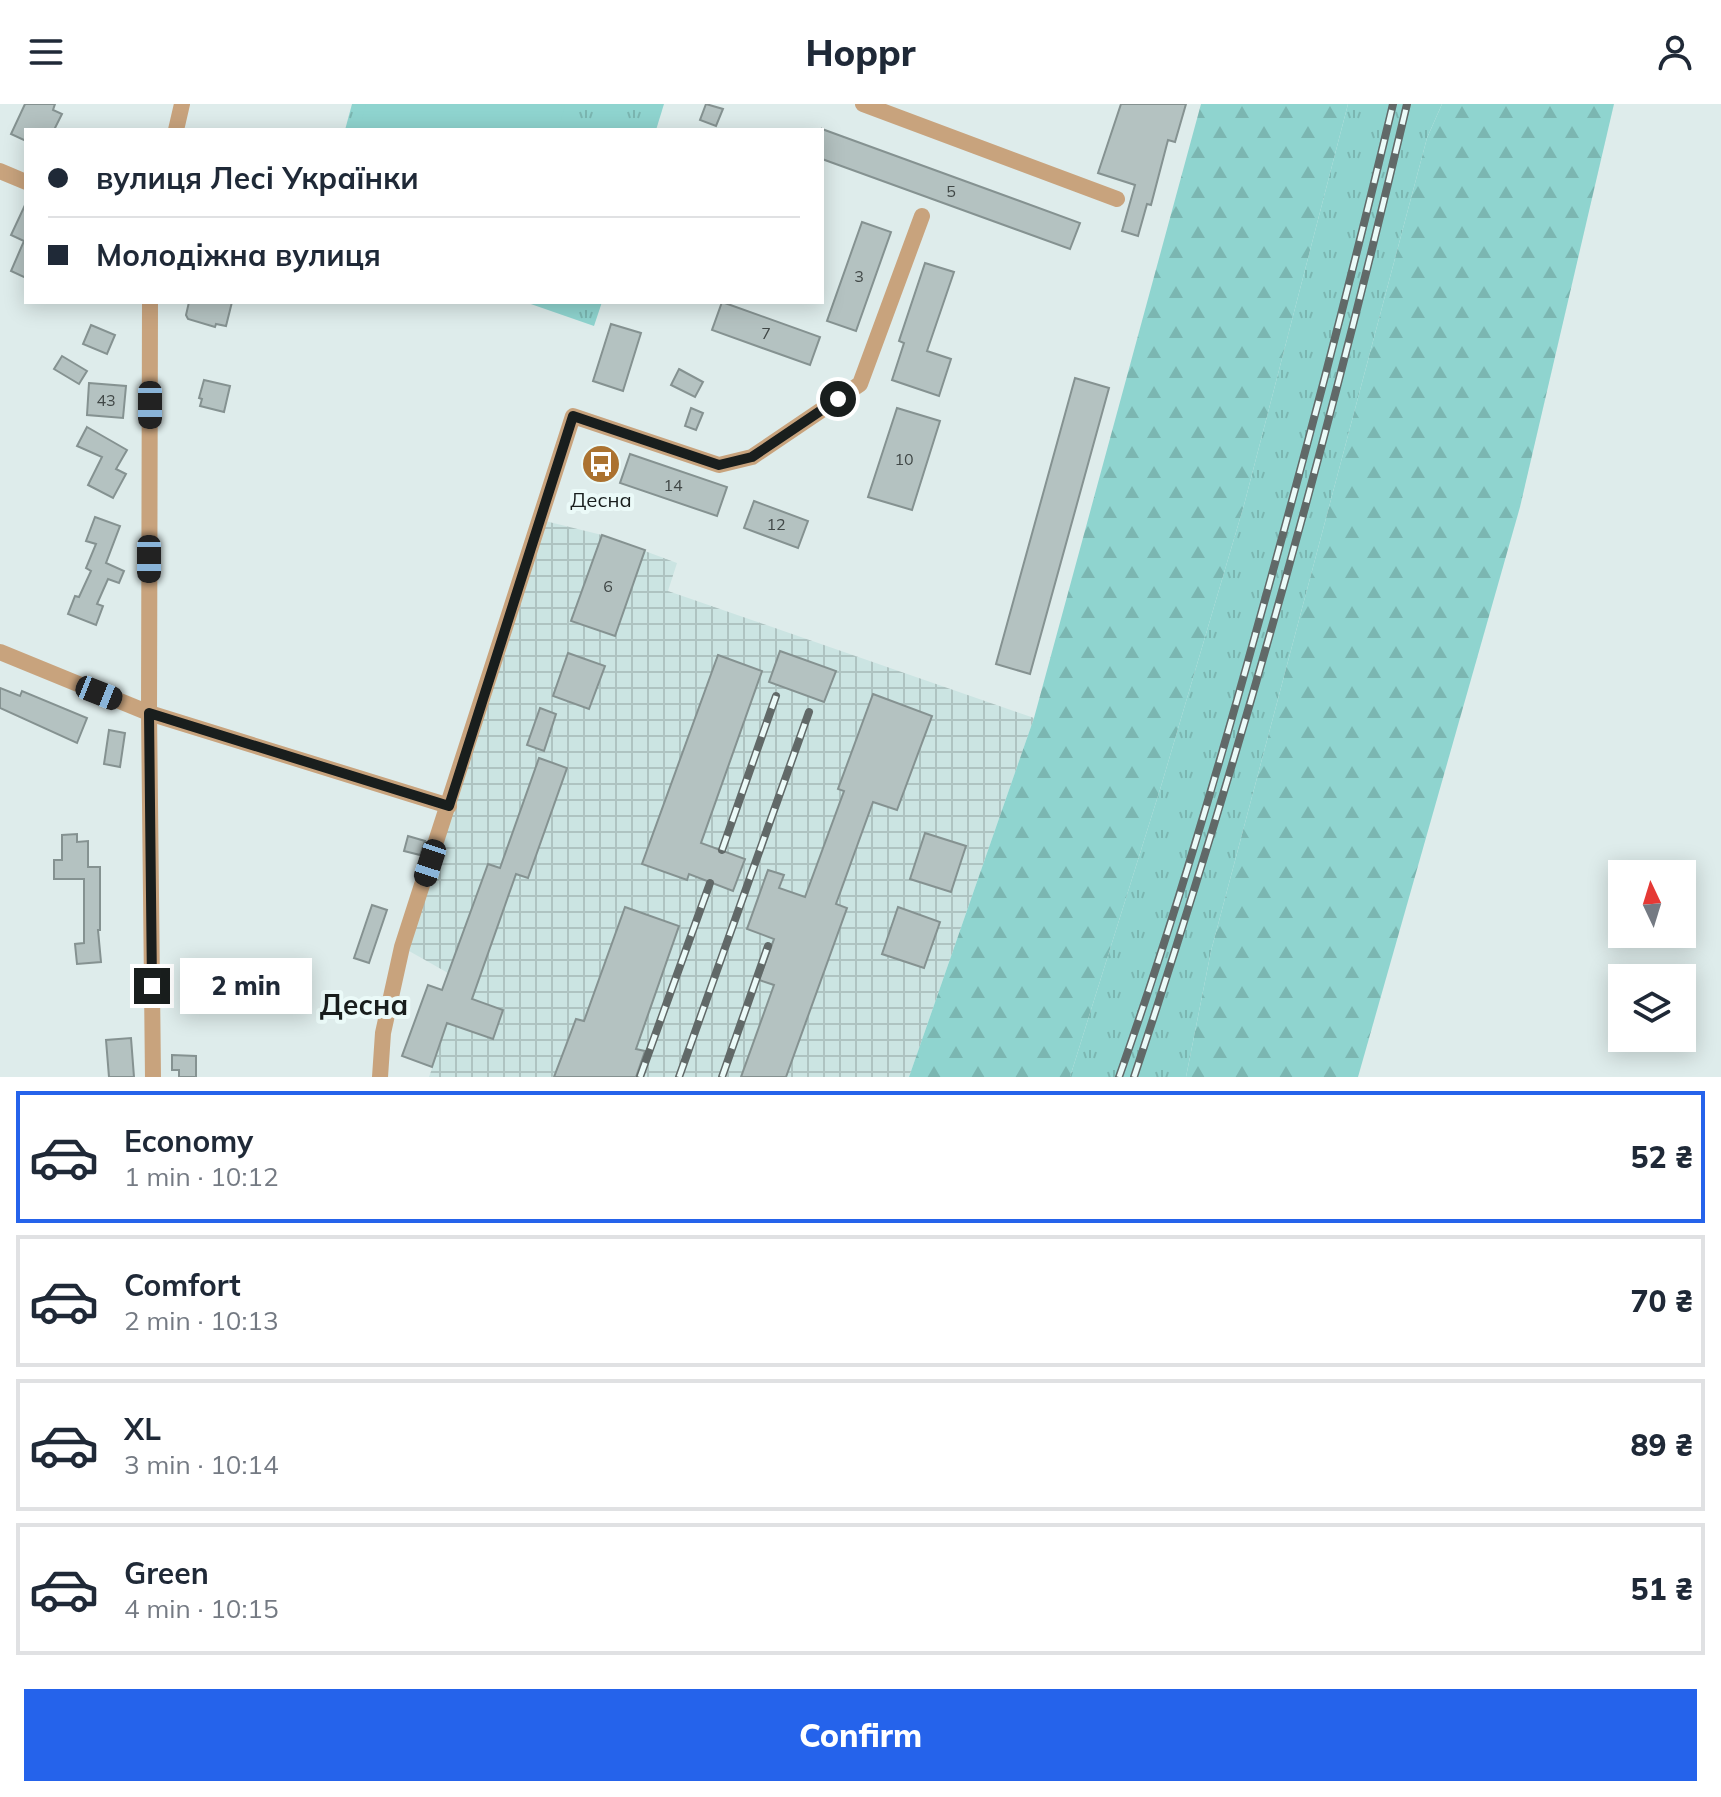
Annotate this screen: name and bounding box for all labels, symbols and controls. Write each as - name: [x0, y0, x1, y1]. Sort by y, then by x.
- icon: menu: [24, 30, 68, 74]
- text: Hoppr: [805, 30, 916, 75]
- icon: person: [1653, 30, 1697, 74]
- text: вулиця Лесі Українки: [96, 159, 419, 197]
- house number: 5: [946, 181, 956, 201]
- text: Молодіжна вулиця: [96, 236, 381, 274]
- house number: 3: [854, 266, 864, 286]
- house number: 7: [761, 323, 771, 343]
- car: [138, 381, 162, 429]
- route start: [820, 381, 856, 417]
- house number: 43: [96, 390, 116, 410]
- bus stop icon: Десна: [580, 443, 622, 485]
- house number: 10: [894, 449, 914, 469]
- house number: 14: [663, 475, 683, 495]
- place label: Десна: [570, 487, 632, 512]
- house number: 12: [766, 514, 786, 534]
- car: [137, 535, 161, 583]
- house number: 6: [603, 576, 613, 596]
- car: [72, 673, 126, 713]
- car: [411, 836, 449, 890]
- north arrow: [1608, 860, 1696, 948]
- map controls: [1608, 860, 1696, 1052]
- callout: 2 min: [180, 958, 312, 1014]
- button: layers: [1608, 964, 1696, 1052]
- route end: [134, 968, 170, 1004]
- text: 2 min: [211, 969, 281, 1002]
- district label: Десна: [320, 987, 408, 1022]
- icon: car: [28, 1121, 100, 1193]
- text: Economy: [124, 1122, 253, 1160]
- text: 52 ₴: [1631, 1138, 1693, 1176]
- text: 1 min · 10:12: [124, 1160, 279, 1193]
- icon: car: [28, 1265, 100, 1337]
- text: Comfort: [124, 1266, 241, 1304]
- text: 70 ₴: [1631, 1282, 1693, 1320]
- text: 2 min · 10:13: [124, 1304, 279, 1337]
- icon: car: [28, 1409, 100, 1481]
- text: XL: [124, 1410, 161, 1448]
- text: 89 ₴: [1631, 1426, 1693, 1464]
- text: 3 min · 10:14: [124, 1448, 279, 1481]
- icon: car: [28, 1553, 100, 1625]
- text: Green: [124, 1554, 209, 1592]
- text: 51 ₴: [1631, 1570, 1693, 1608]
- text: 4 min · 10:15: [124, 1592, 279, 1625]
- button: Confirm: [24, 1689, 1697, 1781]

